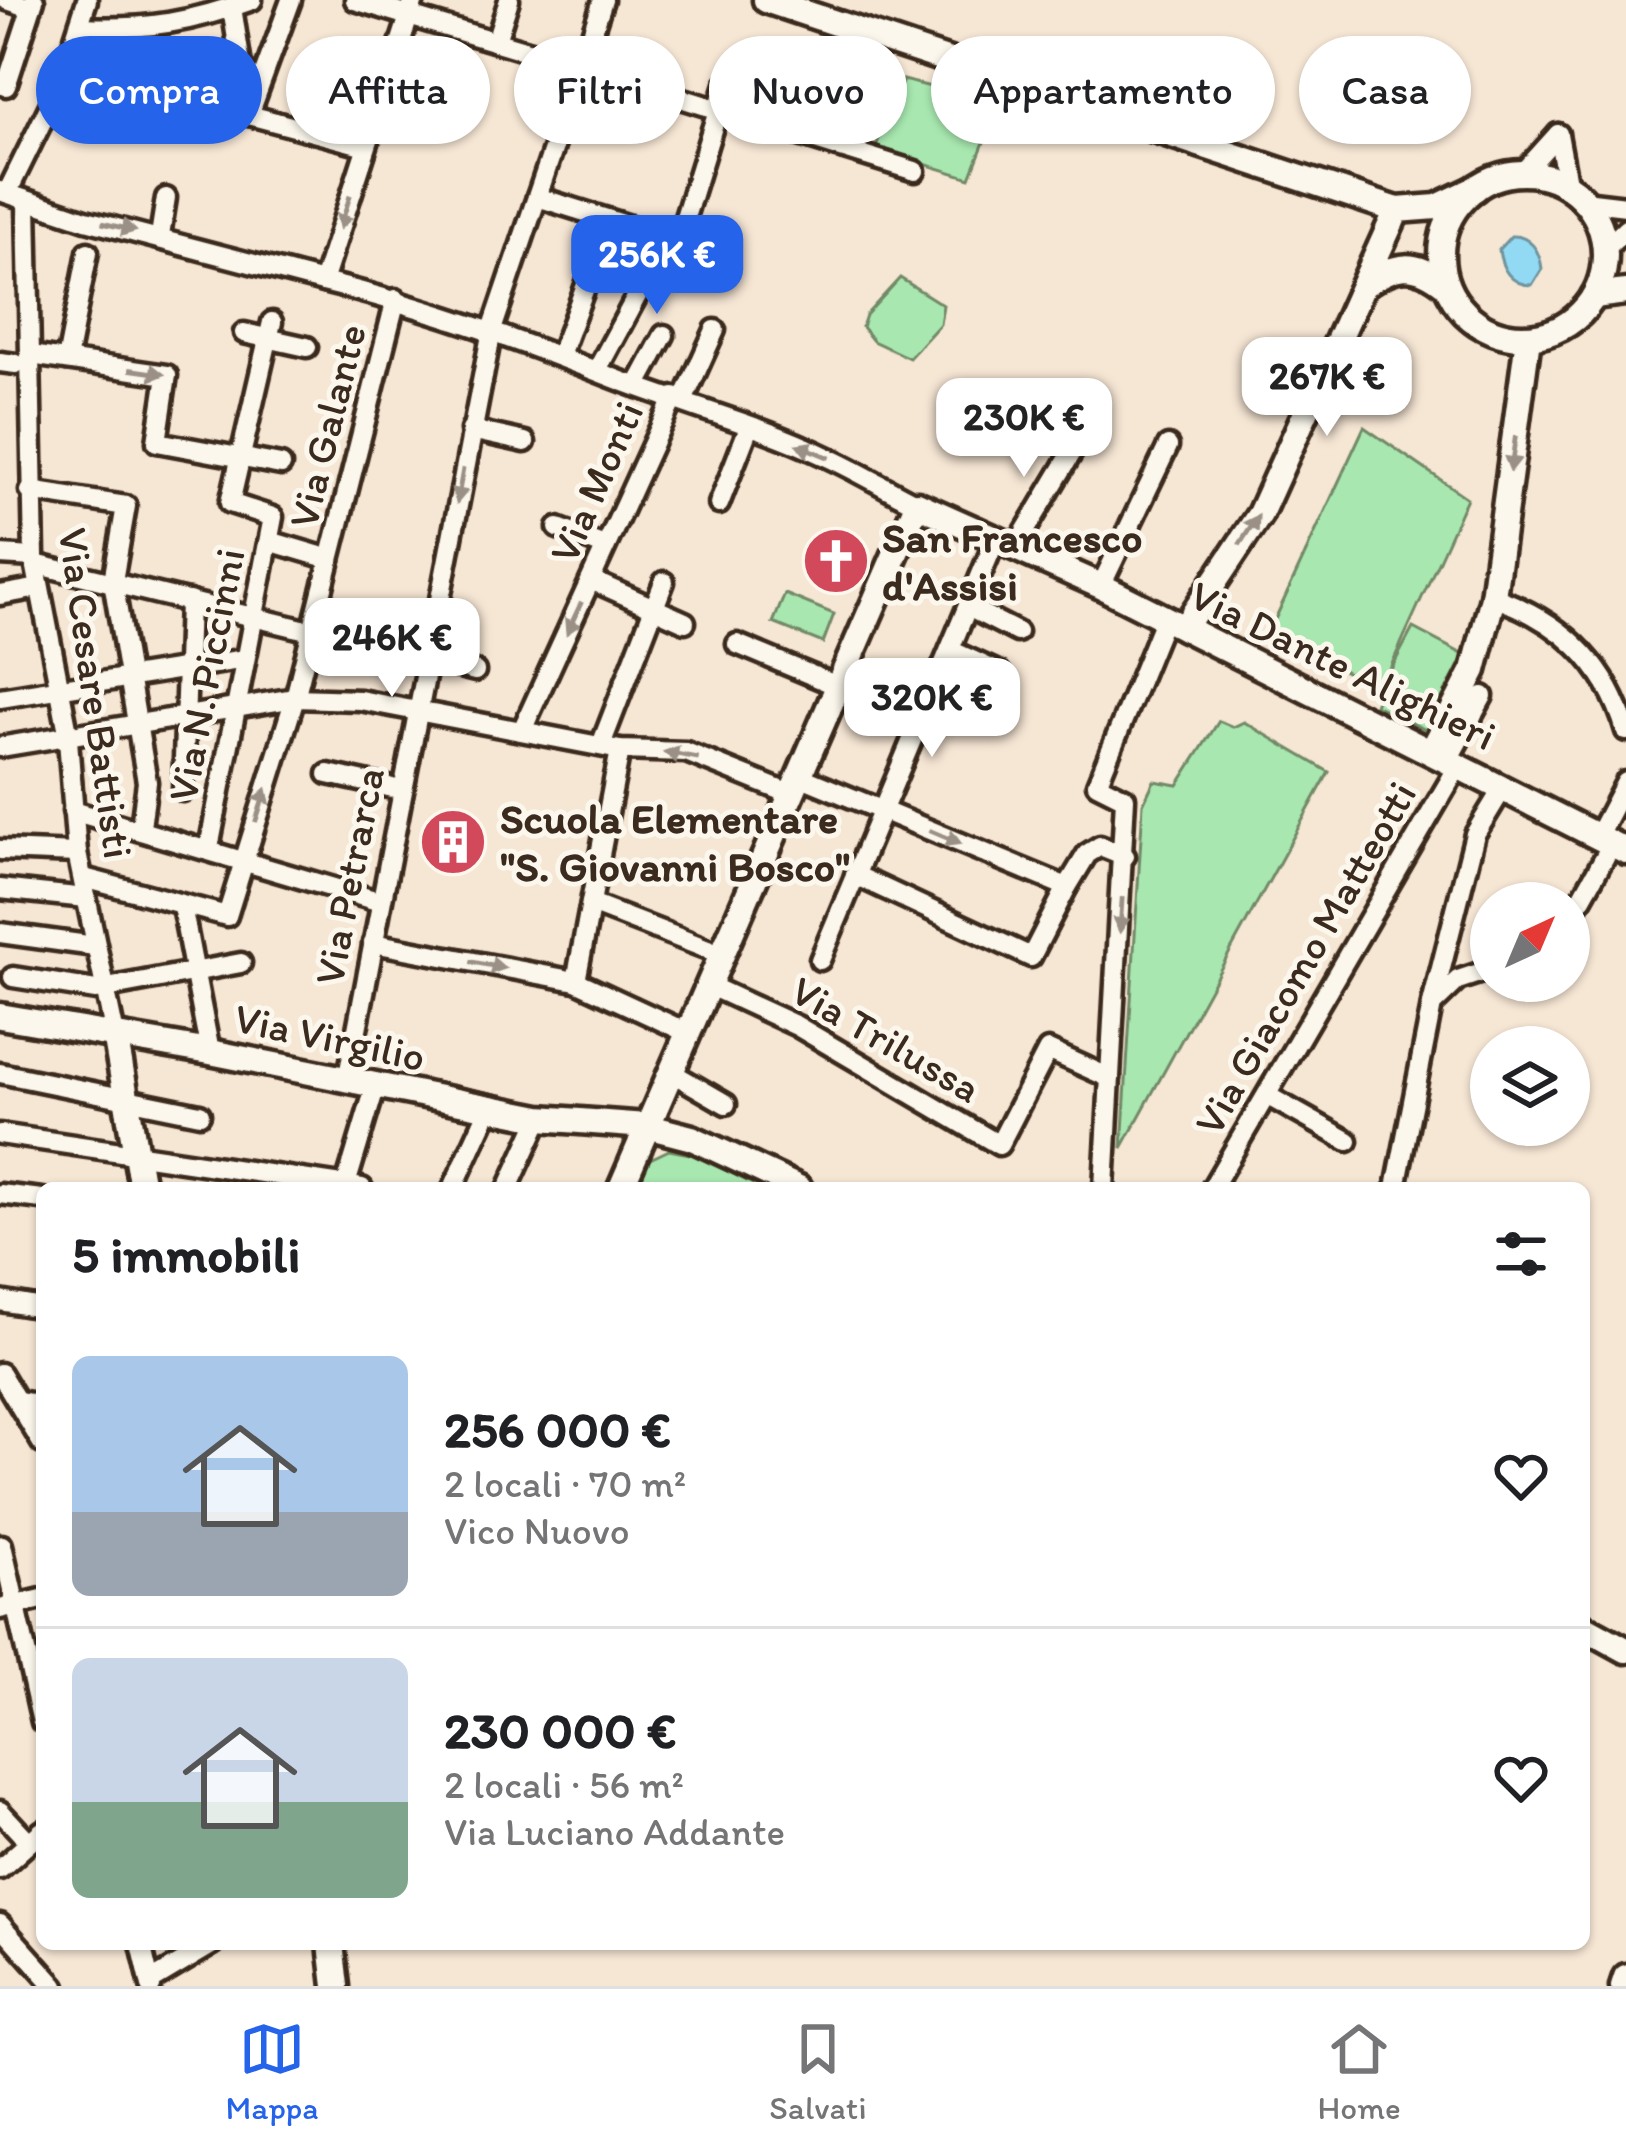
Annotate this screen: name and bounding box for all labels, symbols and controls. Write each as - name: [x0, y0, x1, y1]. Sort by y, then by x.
- chip: Compra: [36, 36, 262, 144]
- chip: Affitta: [286, 36, 490, 144]
- chip: Filtri: [514, 36, 685, 144]
- chip: Nuovo: [709, 36, 907, 144]
- chip: Appartamento: [931, 36, 1275, 144]
- chip: Casa: [1299, 36, 1471, 144]
- one-way arrow: [335, 194, 354, 231]
- pin: 256K €: [559, 215, 755, 317]
- one-way arrow: [100, 219, 138, 238]
- text: 256K €: [598, 230, 716, 277]
- street label: Via Galante: [277, 319, 377, 533]
- pin: 267K €: [1229, 337, 1425, 439]
- text: 267K €: [1269, 352, 1385, 399]
- one-way arrow: [128, 363, 166, 382]
- pin: 230K €: [926, 378, 1122, 480]
- text: 230K €: [963, 393, 1085, 440]
- street label: Via Monti: [538, 394, 654, 570]
- one-way arrow: [1503, 435, 1522, 473]
- one-way arrow: [794, 441, 830, 460]
- one-way arrow: [451, 468, 470, 505]
- place label: San Francesco d'Assisi: [882, 512, 1143, 611]
- one-way arrow: [1237, 514, 1259, 547]
- street label: Via Cesare Battisti: [48, 524, 144, 862]
- church icon: San Francesco d'Assisi: [801, 526, 871, 596]
- street label: Via N. Piccinni: [156, 544, 256, 806]
- street label: Via Dante Alighieri: [1182, 569, 1504, 761]
- pin: 246K €: [294, 598, 490, 700]
- one-way arrow: [563, 601, 583, 636]
- text: 246K €: [332, 613, 452, 660]
- pin: 320K €: [834, 658, 1030, 760]
- text: 320K €: [871, 673, 993, 720]
- one-way arrow: [661, 745, 699, 763]
- street label: Via Petrarca: [303, 763, 395, 989]
- street label: Via Giacomo Matteotti: [1183, 772, 1427, 1144]
- one-way arrow: [253, 786, 272, 823]
- place label: Scuola Elementare "S. Giovanni Bosco": [500, 793, 850, 892]
- building icon: Scuola Elementare "S. Giovanni Bosco": [418, 807, 488, 877]
- one-way arrow: [928, 828, 964, 847]
- north arrow: [1470, 882, 1590, 1002]
- map controls: [1470, 882, 1590, 1146]
- one-way arrow: [1112, 897, 1131, 934]
- one-way arrow: [470, 956, 508, 975]
- street label: Via Trilussa: [782, 964, 990, 1114]
- street label: Via Virgilio: [230, 992, 430, 1082]
- button: layers: [1470, 1026, 1590, 1146]
- icon: filters: [1488, 1221, 1554, 1287]
- text: 5 immobili: [72, 1224, 300, 1285]
- text: 256 000 €: [444, 1399, 671, 1460]
- icon: home: [168, 1404, 312, 1548]
- icon: heart: [1488, 1443, 1554, 1509]
- text: 2 locali · 70 m²: [444, 1460, 686, 1507]
- text: Vico Nuovo: [444, 1507, 630, 1554]
- text: 230 000 €: [444, 1700, 676, 1761]
- icon: home: [168, 1706, 312, 1850]
- icon: heart: [1488, 1745, 1554, 1811]
- text: 2 locali · 56 m²: [444, 1761, 684, 1808]
- text: Via Luciano Addante: [444, 1808, 785, 1855]
- tab: Mappa: [225, 2016, 318, 2127]
- tab: Salvati: [769, 2016, 867, 2127]
- tab: Home: [1317, 2016, 1401, 2127]

